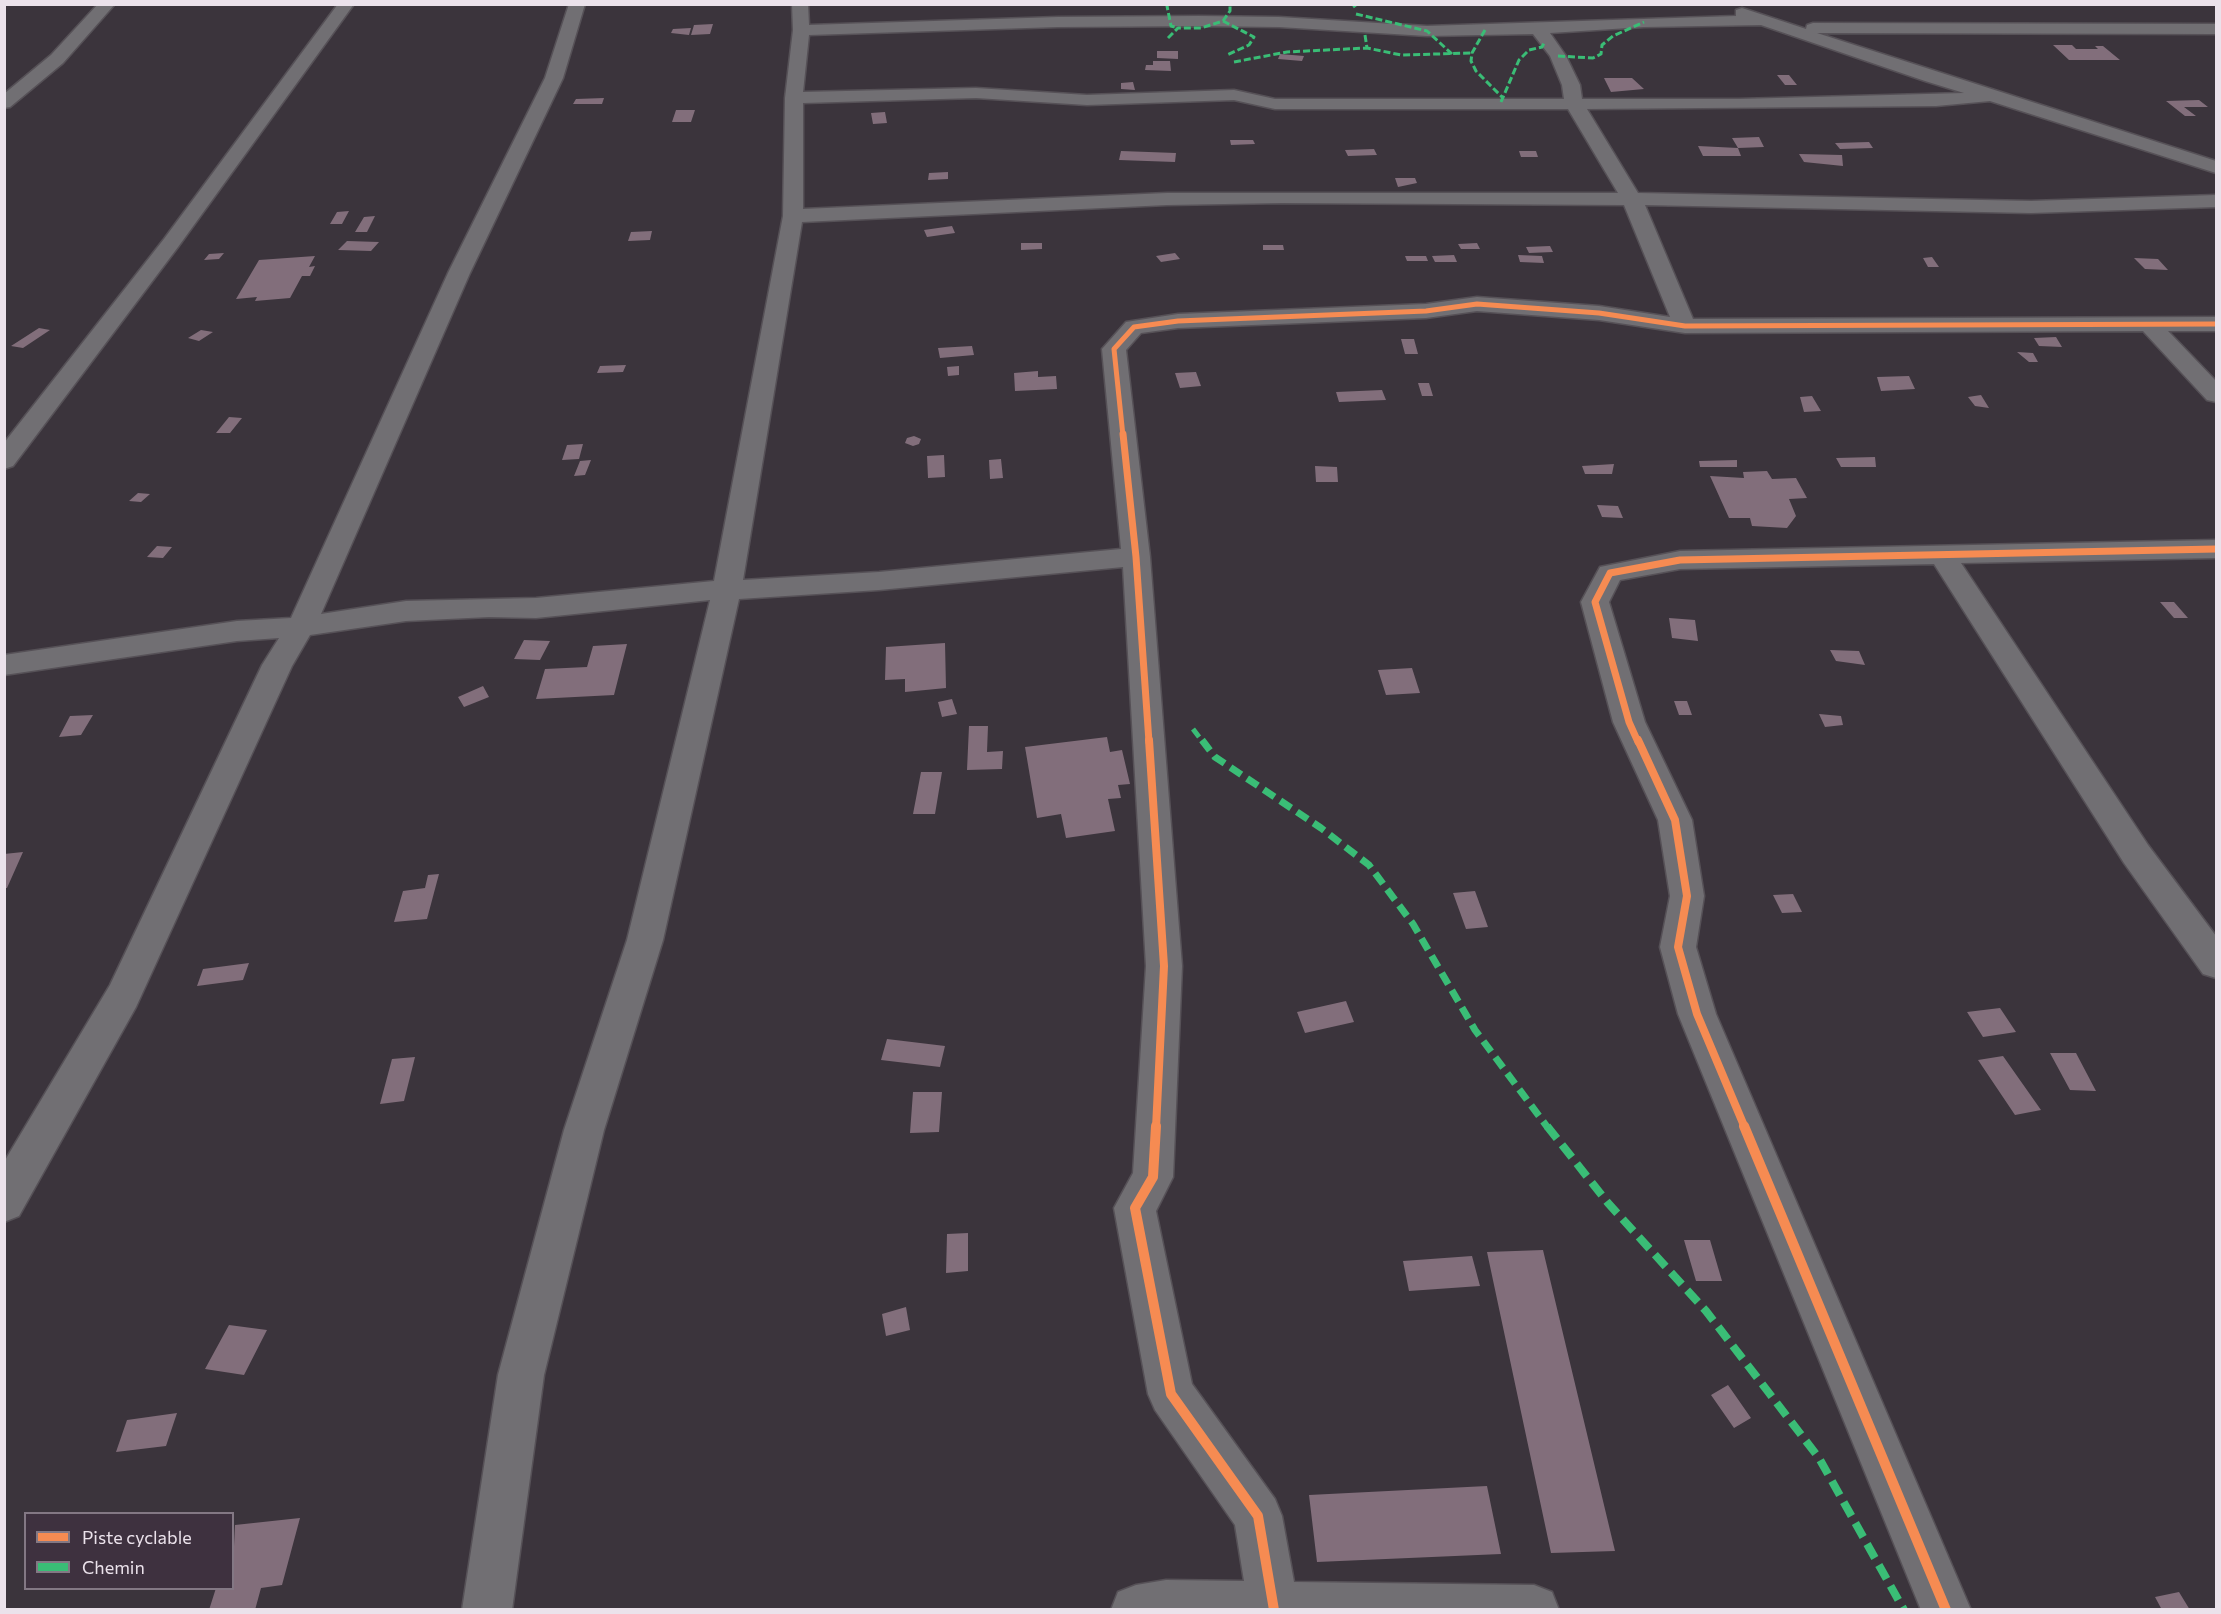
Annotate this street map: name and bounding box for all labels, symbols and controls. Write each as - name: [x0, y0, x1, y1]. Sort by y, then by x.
- legend: [24, 1512, 234, 1590]
- text: Piste cyclable: [82, 1526, 192, 1548]
- text: Chemin: [82, 1556, 145, 1578]

